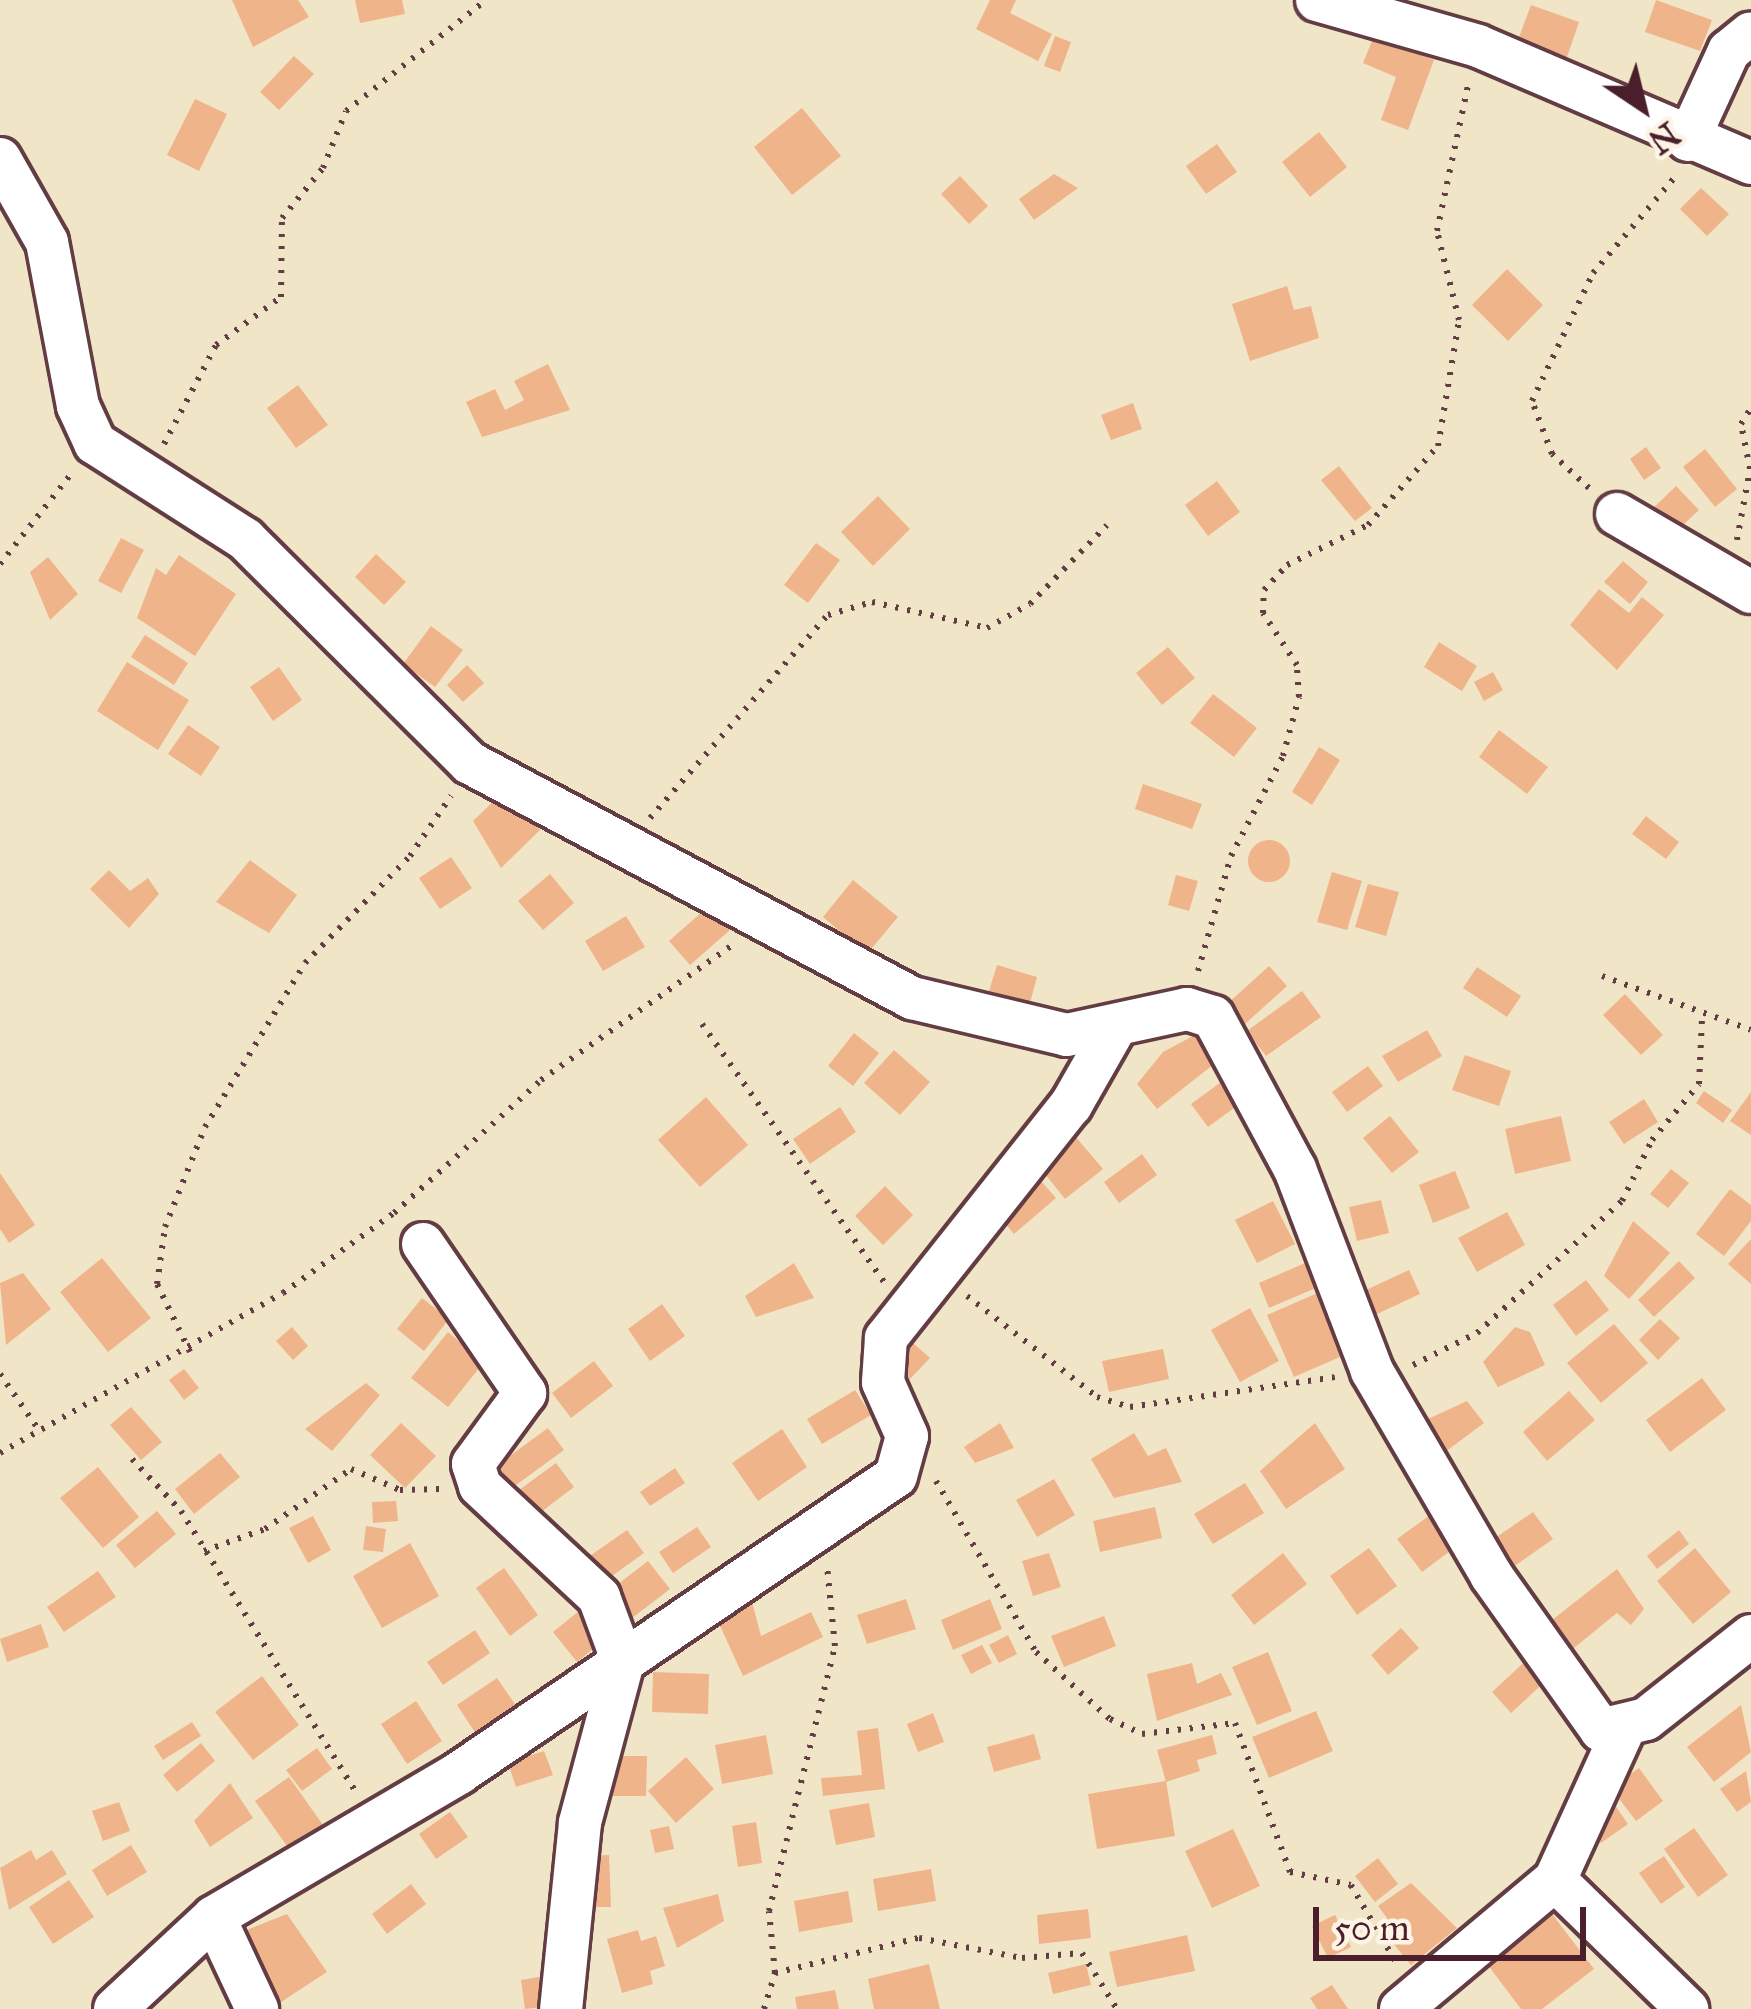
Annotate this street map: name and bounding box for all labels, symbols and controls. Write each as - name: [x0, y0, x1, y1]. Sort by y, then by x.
- north arrow: [1583, 48, 1703, 168]
- text: N: [1641, 113, 1687, 162]
- scale bar: [1319, 1883, 1592, 1957]
- text: 50 m: [1334, 1906, 1410, 1950]

